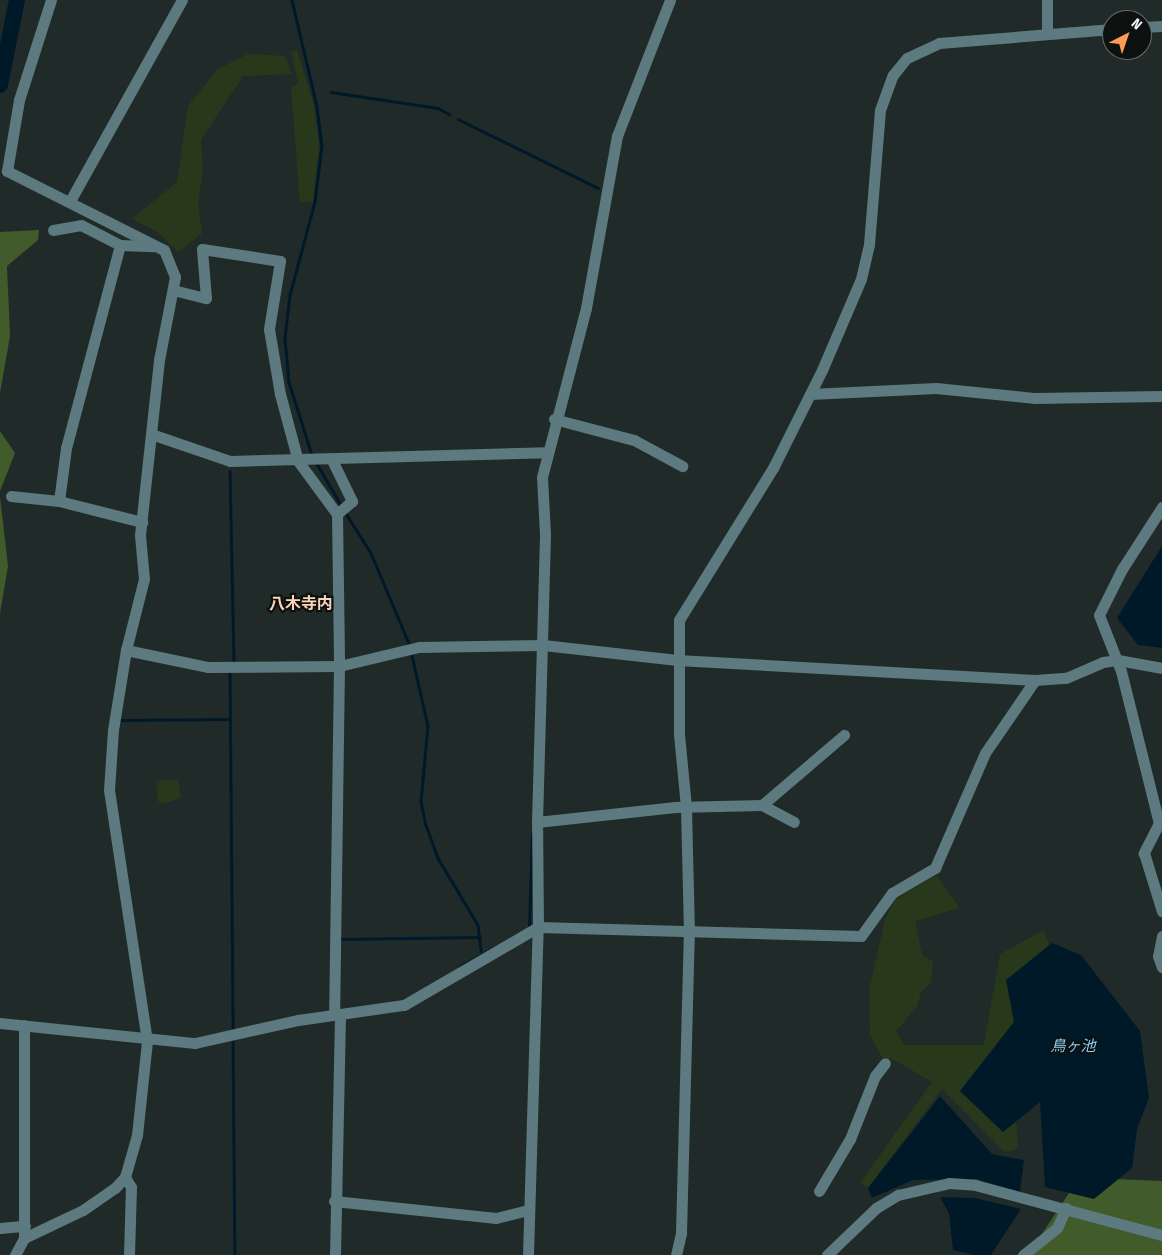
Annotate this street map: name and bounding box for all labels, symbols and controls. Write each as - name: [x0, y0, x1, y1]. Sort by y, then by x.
- north arrow: [1102, 10, 1152, 60]
- text: N: [1128, 15, 1145, 33]
- district label: 八木寺内: [269, 594, 333, 614]
- water label: 鳥ヶ池: [1051, 1038, 1095, 1056]

